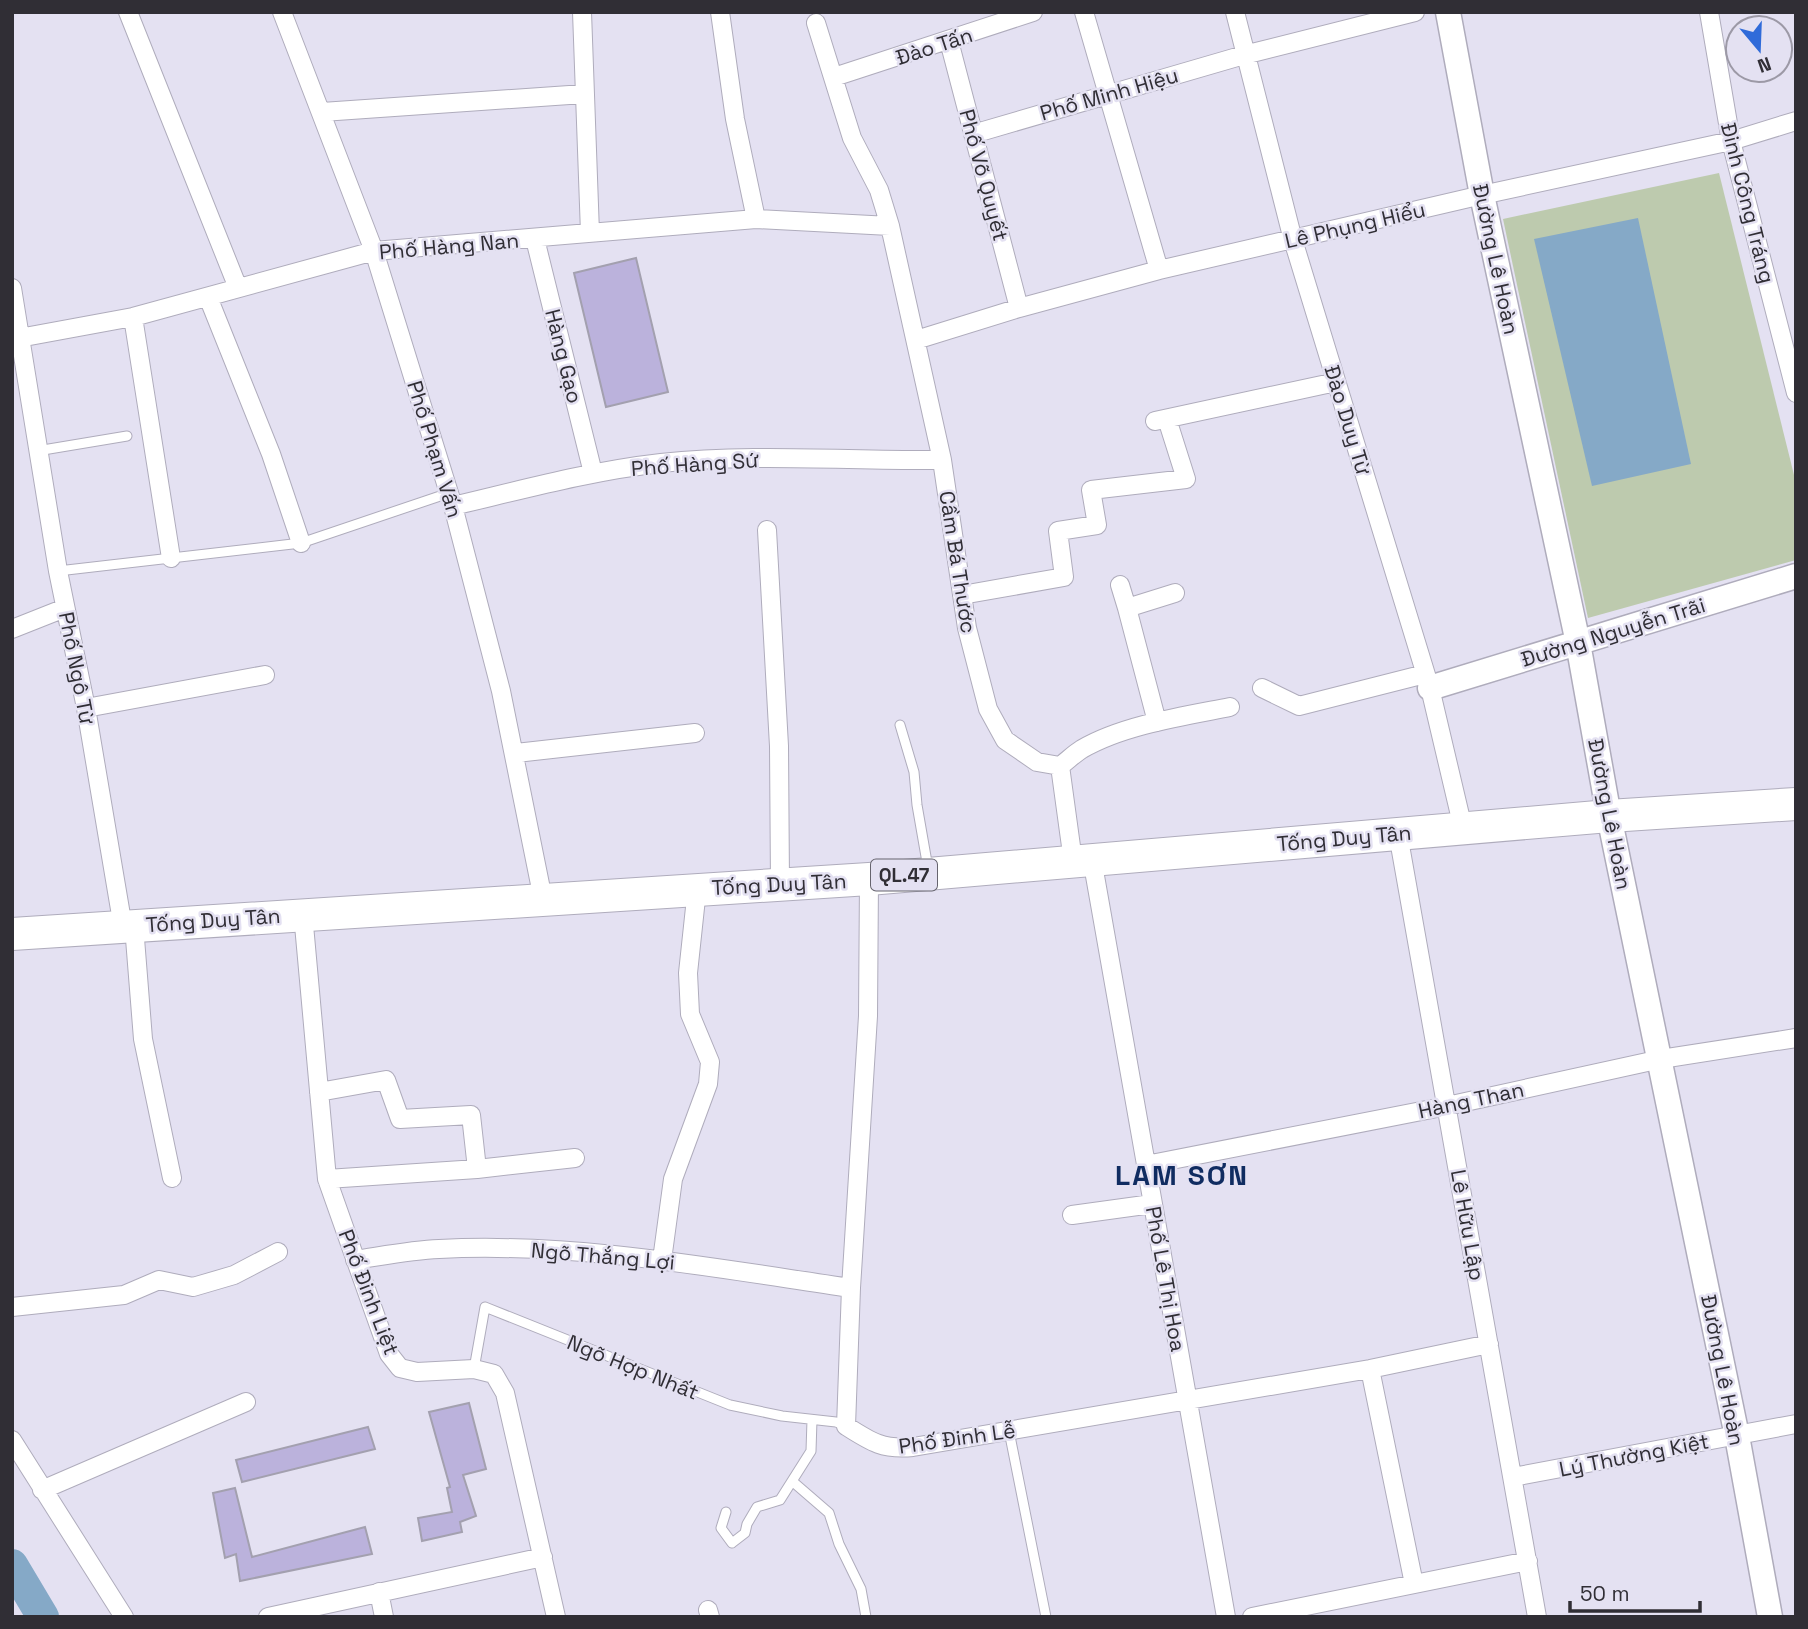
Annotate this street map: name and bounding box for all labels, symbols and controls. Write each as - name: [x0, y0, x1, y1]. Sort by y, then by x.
- north arrow: [1724, 14, 1794, 84]
- street label: Đào Tấn: [892, 21, 976, 71]
- text: N: [1754, 51, 1774, 78]
- street label: Phố Minh Hiệu: [1037, 61, 1181, 127]
- street label: Phố Võ Quyết: [953, 106, 1015, 244]
- street label: Đinh Công Tráng: [1715, 120, 1781, 286]
- street label: Đường Lê Hoàn: [1467, 181, 1525, 337]
- street label: Lê Phụng Hiểu: [1282, 196, 1428, 254]
- street label: Phố Hàng Nan: [378, 226, 520, 266]
- street label: Hàng Gạo: [539, 306, 589, 406]
- street label: Đào Duy Từ: [1319, 362, 1377, 478]
- street label: Phố Phạm Vấn: [401, 377, 469, 521]
- street label: Phố Hàng Sứ: [630, 446, 760, 482]
- street label: Cầm Bá Thước: [933, 489, 983, 635]
- street label: Đường Nguyễn Trãi: [1518, 591, 1708, 673]
- street label: Phố Ngô Từ: [53, 610, 101, 727]
- street label: Đường Lê Hoàn: [1582, 736, 1638, 892]
- street label: Tống Duy Tân: [1276, 819, 1412, 857]
- road number: QL.47: [871, 860, 937, 890]
- street label: Tống Duy Tân: [711, 867, 847, 901]
- street label: Tống Duy Tân: [145, 902, 281, 938]
- street label: Hàng Than: [1416, 1076, 1526, 1124]
- district label: LAM SƠN: [1115, 1157, 1249, 1193]
- street label: Lê Hữu Lập: [1445, 1167, 1491, 1283]
- street label: Phố Lê Thị Hoa: [1140, 1204, 1192, 1354]
- street label: Phố Đinh Liệt: [333, 1225, 405, 1359]
- street label: Ngõ Thắng Lợi: [530, 1236, 676, 1276]
- street label: Đường Lê Hoàn: [1695, 1292, 1751, 1448]
- street label: Ngõ Hợp Nhất: [563, 1328, 703, 1406]
- street label: Phố Đinh Lễ: [897, 1416, 1017, 1460]
- street label: Lý Thường Kiệt: [1557, 1427, 1711, 1483]
- scale bar: [1570, 1570, 1700, 1614]
- text: 50 m: [1580, 1580, 1630, 1607]

